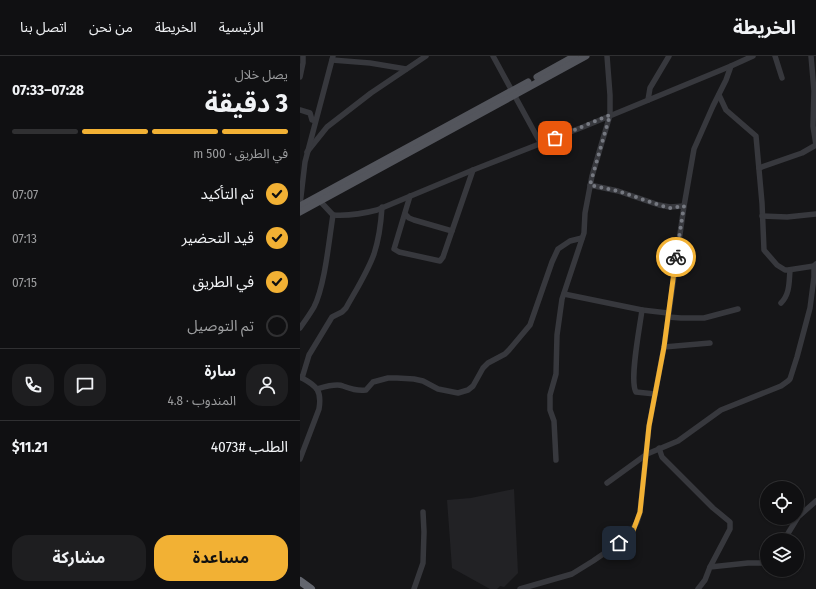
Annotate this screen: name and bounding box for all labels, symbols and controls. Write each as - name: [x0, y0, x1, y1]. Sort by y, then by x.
- text: الخريطة: [733, 16, 796, 39]
- text: اتصل بنا: [20, 19, 67, 36]
- text: من نحن: [89, 19, 133, 36]
- text: الخريطة: [155, 19, 197, 36]
- text: الرئيسية: [219, 19, 264, 36]
- text: يصل خلال: [235, 67, 288, 82]
- text: 07:28–07:33: [12, 81, 84, 99]
- text: 3 دقيقة: [205, 88, 288, 119]
- pin: [538, 121, 572, 155]
- icon: bag: [544, 127, 566, 149]
- text: في الطريق · 500 m: [193, 146, 288, 161]
- icon: check: [266, 183, 288, 205]
- text: تم التأكيد: [200, 185, 254, 203]
- text: 07:07: [12, 187, 38, 202]
- icon: check: [266, 227, 288, 249]
- text: قيد التحضير: [182, 229, 254, 247]
- text: 07:13: [12, 231, 37, 246]
- courier: [656, 237, 696, 277]
- icon: bike: [665, 246, 687, 268]
- icon: check: [266, 271, 288, 293]
- text: في الطريق: [193, 273, 254, 291]
- text: 07:15: [12, 275, 37, 290]
- text: تم التوصيل: [187, 317, 254, 335]
- text: سارة: [204, 362, 236, 380]
- button: phone: [12, 364, 54, 406]
- button: chat: [64, 364, 106, 406]
- button: person: [246, 364, 288, 406]
- text: المندوب · 4.8: [167, 393, 236, 408]
- text: $11.21: [12, 438, 48, 456]
- text: الطلب #4073: [211, 438, 288, 456]
- map controls: [760, 481, 804, 577]
- button: locate: [760, 481, 804, 525]
- pin: [602, 526, 636, 560]
- icon: home: [608, 532, 630, 554]
- button: layers: [760, 533, 804, 577]
- button: مشاركة: [12, 535, 146, 581]
- button: مساعدة: [154, 535, 288, 581]

